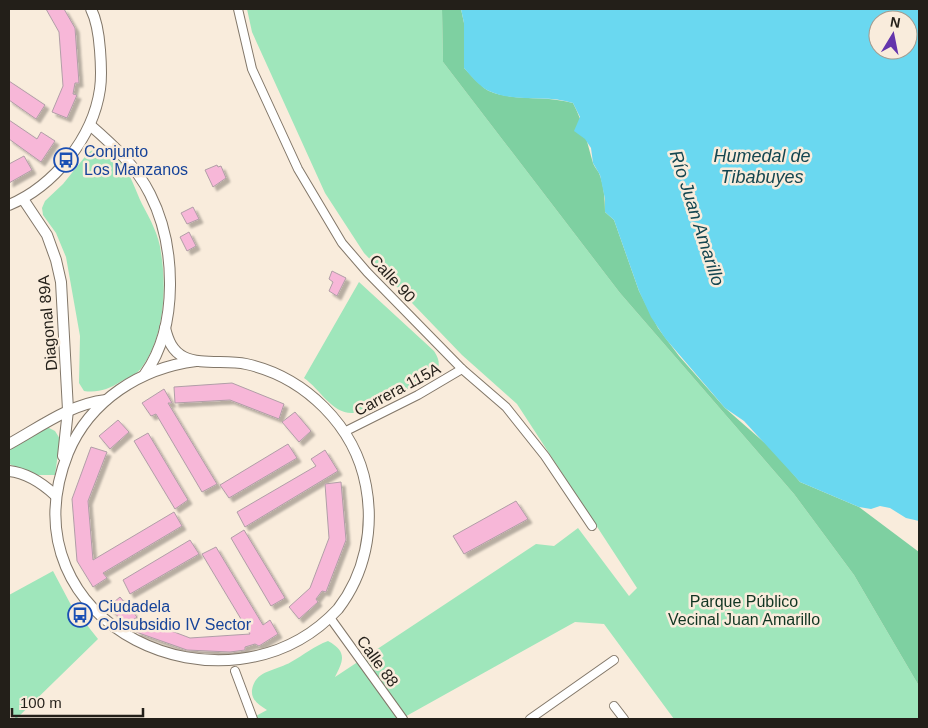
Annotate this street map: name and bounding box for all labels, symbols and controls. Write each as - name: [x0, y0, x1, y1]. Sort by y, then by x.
- north arrow: [868, 10, 918, 60]
- text: N: [889, 13, 902, 31]
- place label: Conjunto Los Manzanos: [84, 143, 188, 178]
- water label: Humedal de Tibabuyes: [713, 146, 811, 187]
- bus stop icon: Conjunto Los Manzanos: [53, 147, 79, 173]
- water label: Río Juan Amarillo: [666, 148, 728, 288]
- street label: Calle 90: [366, 251, 419, 306]
- street label: Diagonal 89A: [35, 274, 60, 372]
- street label: Carrera 115A: [351, 360, 443, 419]
- park label: Parque Público Vecinal Juan Amarillo: [668, 593, 820, 628]
- place label: Ciudadela Colsubsidio IV Sector: [98, 598, 252, 633]
- bus stop icon: Ciudadela Colsubsidio IV Sector: [67, 602, 93, 628]
- street label: Calle 88: [353, 633, 402, 690]
- scale bar: [12, 686, 144, 718]
- text: 100 m: [20, 694, 62, 711]

